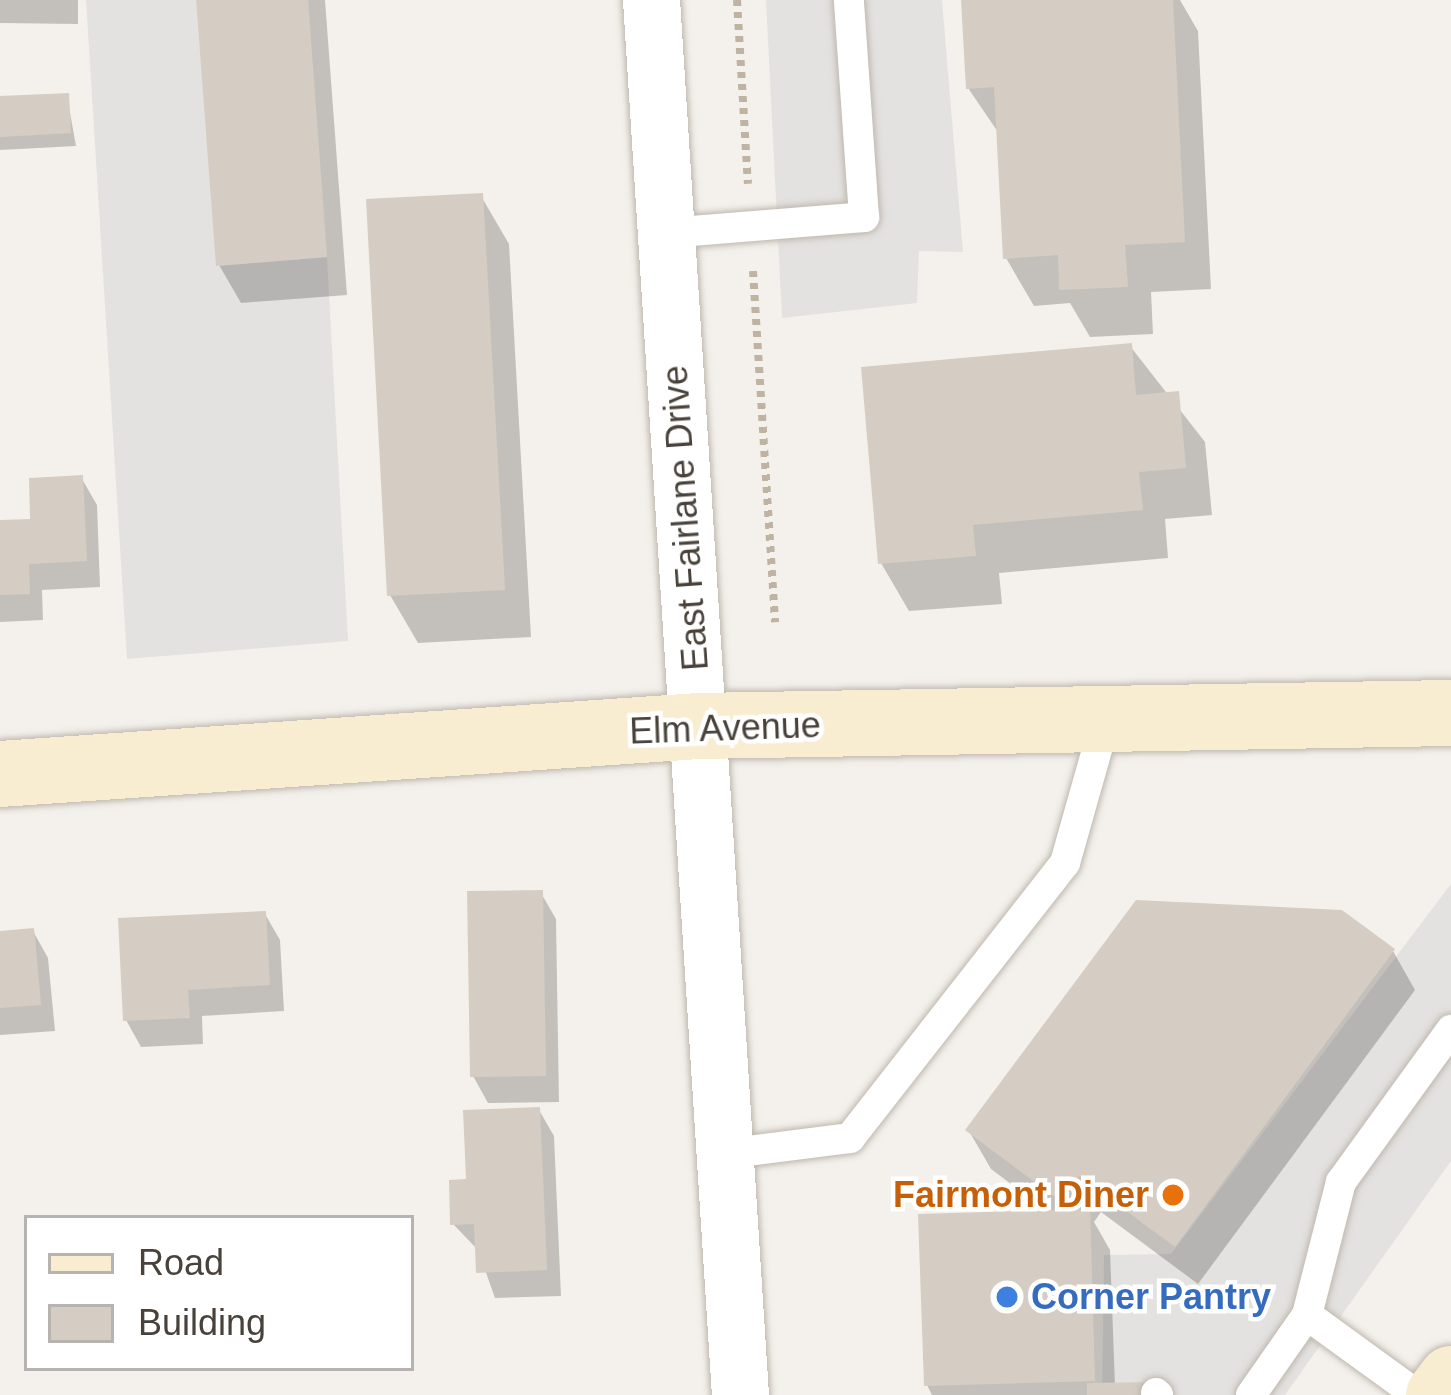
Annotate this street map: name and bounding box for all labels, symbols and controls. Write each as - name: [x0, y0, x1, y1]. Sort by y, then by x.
- street label: East Fairlane Drive: [653, 364, 717, 672]
- street label: Elm Avenue: [628, 703, 822, 753]
- place label: Fairmont Diner: [893, 1173, 1149, 1217]
- marker: Fairmont Diner: [1160, 1182, 1186, 1208]
- legend: [24, 1215, 414, 1371]
- text: Road: [138, 1242, 224, 1283]
- place label: Corner Pantry: [1031, 1275, 1271, 1319]
- marker: Corner Pantry: [994, 1284, 1020, 1310]
- text: Building: [138, 1302, 266, 1343]

